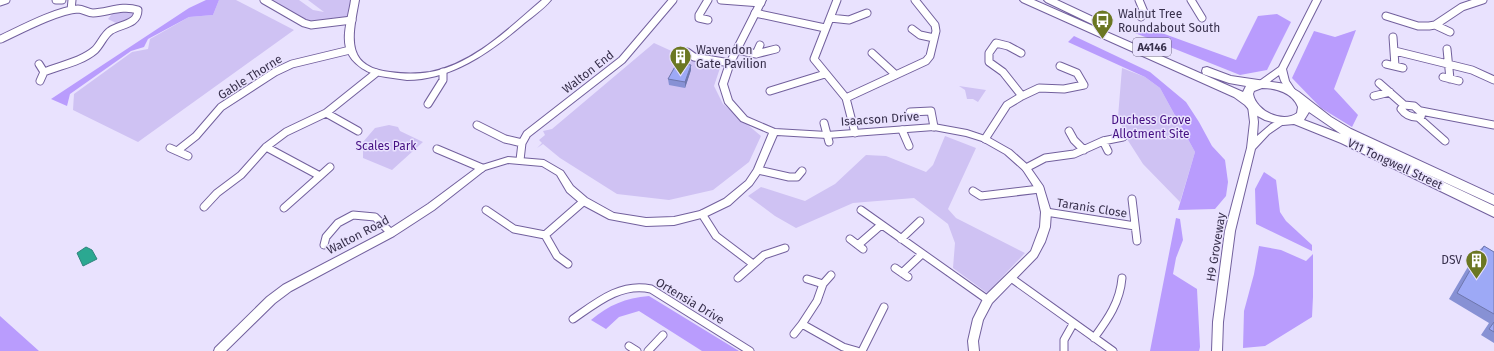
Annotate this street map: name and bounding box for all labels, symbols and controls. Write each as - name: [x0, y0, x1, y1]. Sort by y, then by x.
- place label: Walnut Tree Roundabout South: [1118, 7, 1220, 35]
- bus stop icon: Walnut Tree Roundabout South: [1090, 8, 1116, 41]
- road number: A4146: [1133, 38, 1171, 56]
- place label: Wavendon Gate Pavilion: [696, 43, 767, 71]
- building icon: Wavendon Gate Pavilion: [668, 44, 694, 77]
- street label: Walton End: [560, 48, 616, 96]
- street label: Gable Thorne: [215, 52, 285, 102]
- street label: Isaacson Drive: [840, 109, 920, 129]
- park label: Duchess Grove Allotment Site: [1111, 113, 1191, 141]
- street label: V11 Tongwell Street: [1345, 136, 1445, 193]
- park label: Scales Park: [356, 139, 417, 153]
- street label: Taranis Close: [1056, 196, 1128, 220]
- street label: H9 Groveway: [1204, 211, 1228, 282]
- street label: Walton Road: [324, 213, 392, 257]
- building icon: DSV: [1464, 247, 1490, 280]
- place label: DSV: [1441, 253, 1462, 267]
- street label: Ortensia Drive: [653, 275, 727, 327]

